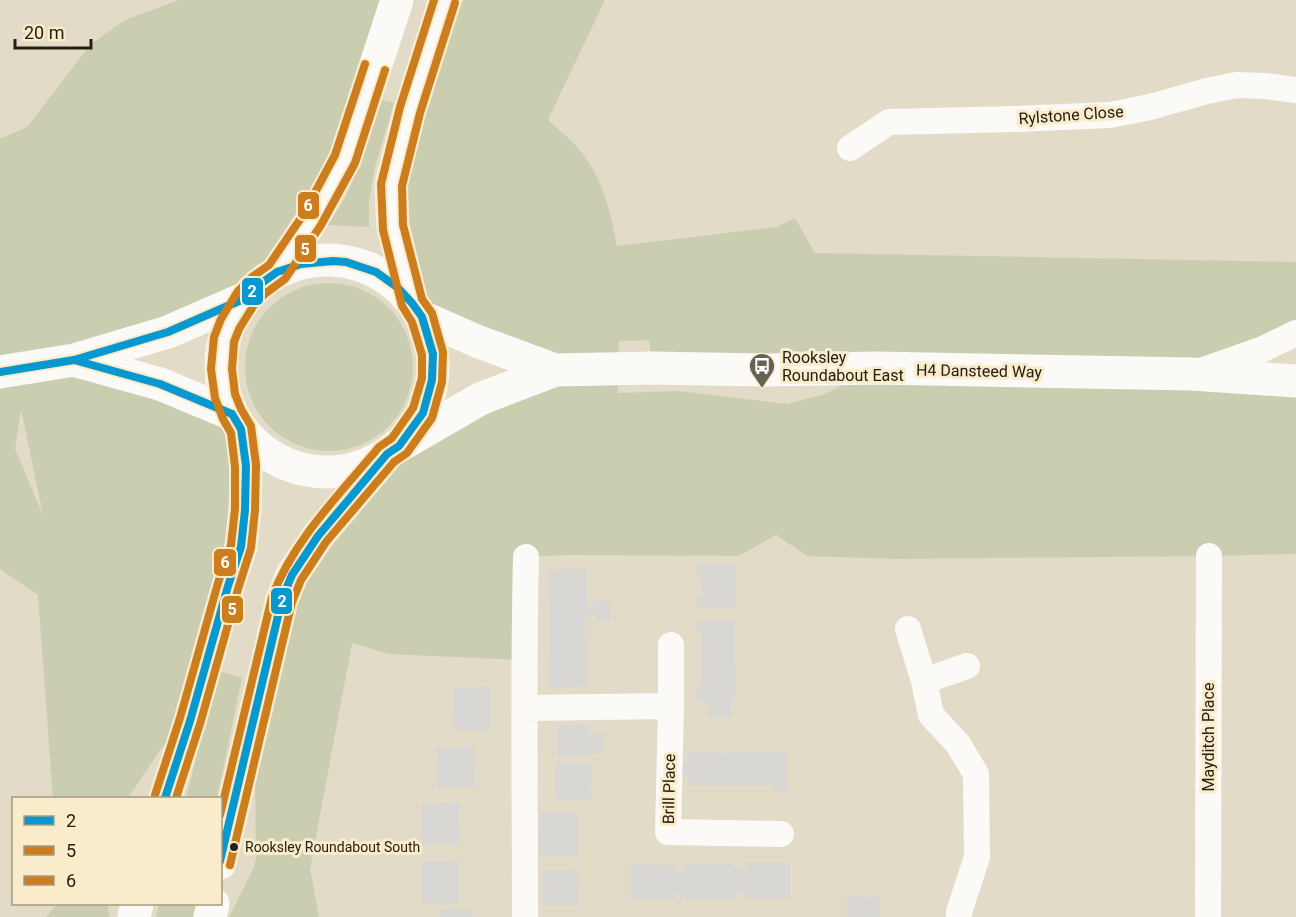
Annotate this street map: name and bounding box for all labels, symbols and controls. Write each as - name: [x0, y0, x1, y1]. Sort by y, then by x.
- scale bar: [15, 12, 92, 50]
- text: 20 m: [24, 22, 64, 43]
- street label: Rylstone Close: [1018, 102, 1124, 128]
- line badge: 6: [297, 191, 320, 220]
- text: 6: [303, 196, 313, 215]
- line badge: 5: [294, 234, 317, 263]
- text: 5: [300, 240, 310, 259]
- line badge: 2: [241, 277, 264, 306]
- text: 2: [247, 282, 257, 301]
- place label: Rooksley Roundabout East: [782, 348, 904, 385]
- bus stop icon: Rooksley Roundabout East: [747, 351, 777, 389]
- street label: H4 Dansteed Way: [916, 360, 1043, 382]
- line badge: 6: [213, 548, 237, 577]
- text: 6: [220, 553, 230, 572]
- line badge: 2: [270, 587, 293, 615]
- text: 2: [277, 592, 287, 611]
- line badge: 5: [221, 595, 244, 624]
- text: 5: [227, 600, 237, 619]
- street label: Mayditch Place: [1199, 683, 1218, 791]
- street label: Brill Place: [659, 754, 679, 824]
- legend: [12, 797, 222, 905]
- text: 2: [66, 810, 76, 831]
- place label: Rooksley Roundabout South: [245, 839, 420, 855]
- text: 5: [66, 840, 76, 861]
- marker: Rooksley Roundabout South: [228, 841, 240, 853]
- text: 6: [66, 870, 76, 891]

